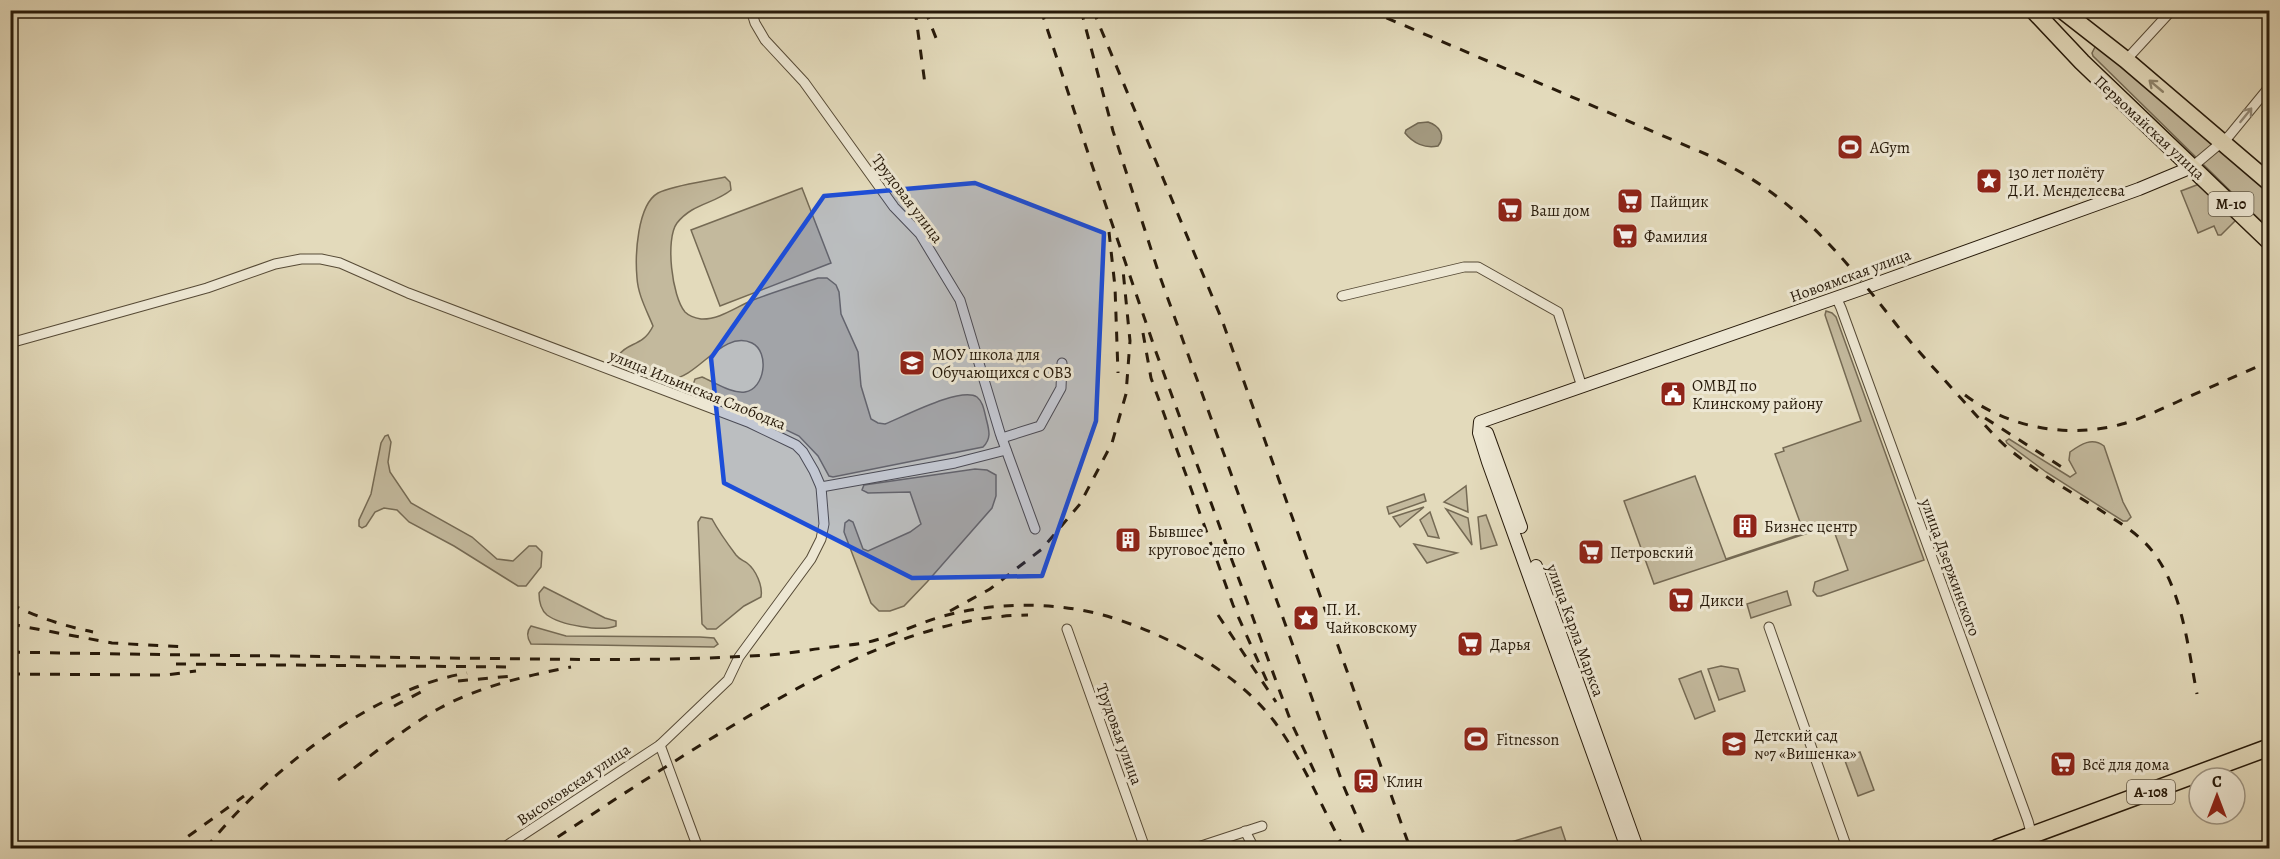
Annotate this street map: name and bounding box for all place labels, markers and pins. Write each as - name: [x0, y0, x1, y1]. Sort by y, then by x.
- sports icon: AGym: [1835, 132, 1865, 162]
- place label: AGym: [1869, 137, 1910, 159]
- place label: 130 лет полёту Д.И. Менделеева: [2008, 162, 2126, 202]
- place icon: 130 лет полёту Д.И. Менделеева: [1974, 166, 2004, 196]
- supermarket icon: Пайщик: [1615, 186, 1645, 216]
- place label: Пайщик: [1650, 191, 1709, 213]
- supermarket icon: Ваш дом: [1495, 195, 1525, 225]
- place label: Ваш дом: [1530, 200, 1590, 222]
- supermarket icon: Фамилия: [1610, 221, 1640, 251]
- place label: Фамилия: [1644, 226, 1708, 248]
- place label: МОУ школа для Обучающихся с ОВЗ: [932, 344, 1072, 384]
- school or university icon: МОУ школа для Обучающихся с ОВЗ: [897, 348, 927, 378]
- place label: ОМВД по Клинскому району: [1692, 375, 1824, 415]
- public building icon: ОМВД по Клинскому району: [1658, 379, 1688, 409]
- building icon: Бизнес центр: [1730, 511, 1760, 541]
- place label: Бизнес центр: [1764, 516, 1858, 538]
- place label: Бывшее круговое депо: [1148, 521, 1245, 561]
- building icon: Бывшее круговое депо: [1113, 525, 1143, 555]
- supermarket icon: Петровский: [1576, 537, 1606, 567]
- place label: Петровский: [1610, 542, 1694, 564]
- supermarket icon: Дикси: [1666, 585, 1696, 615]
- place label: Дикси: [1700, 590, 1744, 612]
- place label: П. И. Чайковскому: [1326, 599, 1417, 639]
- place icon: П. И. Чайковскому: [1291, 603, 1321, 633]
- supermarket icon: Дарья: [1455, 629, 1485, 659]
- place label: Дарья: [1490, 634, 1531, 656]
- sports icon: Fitnesson: [1461, 724, 1491, 754]
- place label: Детский сад №7 «Вишенка»: [1754, 725, 1857, 765]
- place label: Fitnesson: [1496, 729, 1559, 751]
- school or university icon: Детский сад №7 «Вишенка»: [1719, 729, 1749, 759]
- supermarket icon: Всё для дома: [2048, 749, 2078, 779]
- place label: Всё для дома: [2082, 754, 2170, 776]
- station icon: Клин: [1351, 766, 1381, 796]
- place label: Клин: [1386, 771, 1423, 793]

